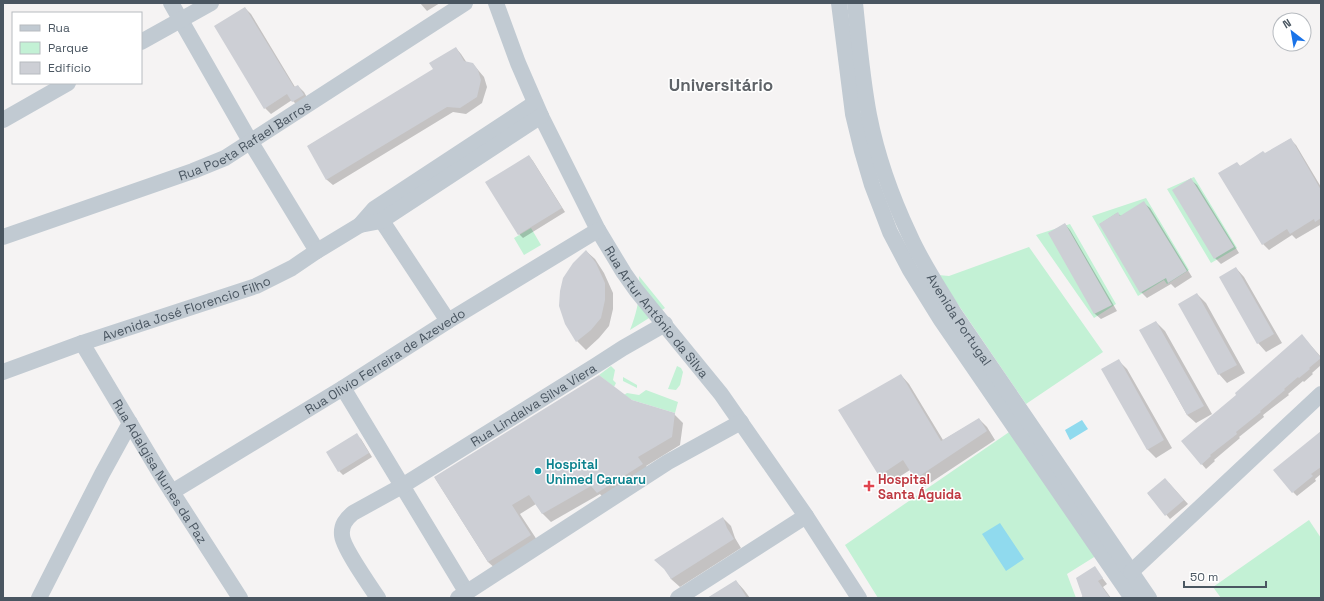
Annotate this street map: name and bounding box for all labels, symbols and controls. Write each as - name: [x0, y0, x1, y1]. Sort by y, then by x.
- legend: [12, 12, 142, 84]
- north arrow: [1272, 12, 1312, 52]
- text: N: [1280, 16, 1294, 31]
- text: Rua: [48, 20, 70, 36]
- text: Parque: [48, 40, 88, 56]
- text: Edifício: [48, 60, 91, 76]
- district label: Universitário: [669, 74, 773, 96]
- street label: Rua Poeta Rafael Barros: [176, 97, 314, 184]
- street label: Rua Artur Antônio da Silva: [601, 243, 713, 382]
- street label: Avenida Portugal: [923, 271, 995, 369]
- street label: Avenida José Florencio Filho: [100, 272, 273, 345]
- street label: Rua Olivio Ferreira de Azevedo: [302, 305, 469, 418]
- street label: Rua Lindalva Silva Viera: [467, 359, 600, 450]
- street label: Rua Adalgisa Nunes da Paz: [108, 396, 211, 547]
- place label: Hospital Unimed Caruaru: [546, 456, 646, 488]
- marker: Hospital Unimed Caruaru: [533, 466, 543, 476]
- place label: Hospital Santa Águida: [878, 471, 962, 503]
- marker: Hospital Santa Águida: [863, 480, 875, 492]
- scale bar: [1184, 563, 1266, 589]
- text: 50 m: [1190, 569, 1218, 585]

